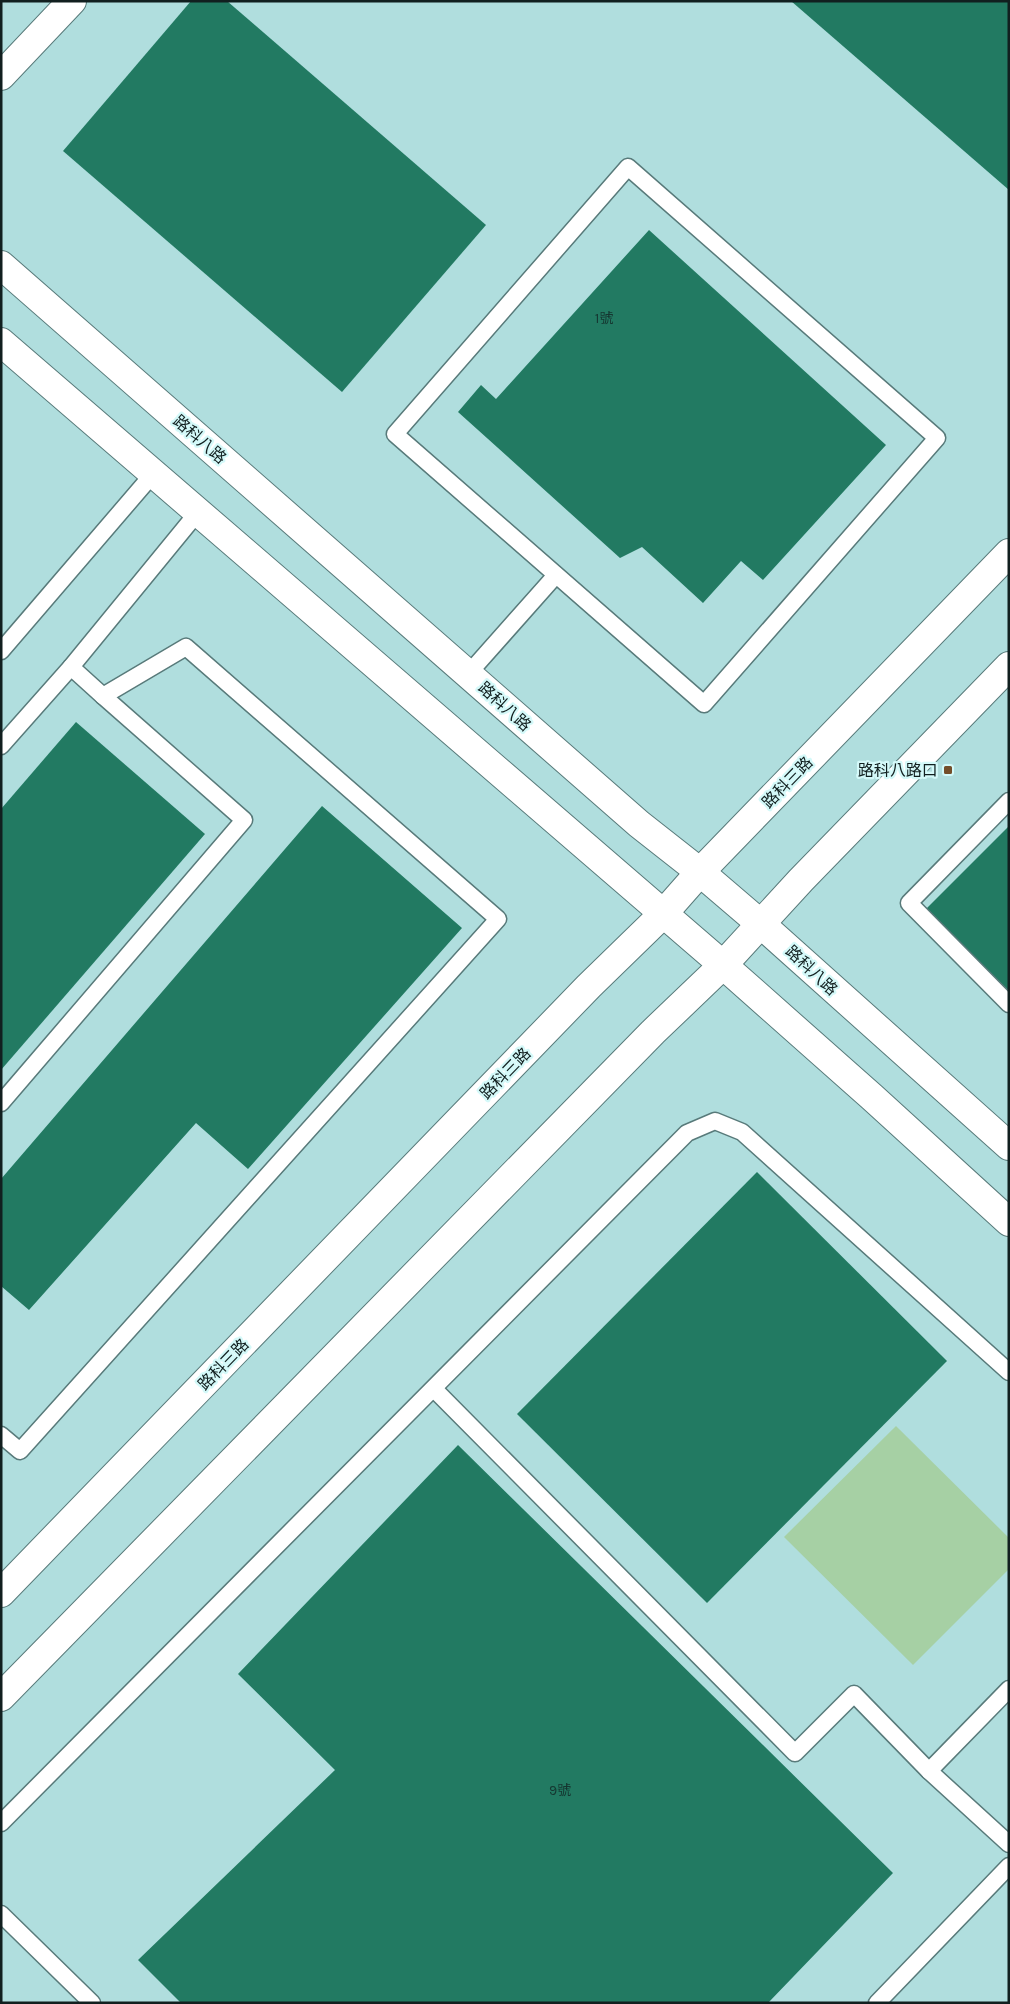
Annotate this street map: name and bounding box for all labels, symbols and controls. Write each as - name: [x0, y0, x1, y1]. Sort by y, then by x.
- house number: 1號: [595, 310, 613, 327]
- street label: 路科八路: [169, 411, 230, 468]
- street label: 路科八路: [475, 678, 535, 735]
- street label: 路科三路: [758, 753, 816, 812]
- place label: 路科八路口: [858, 761, 938, 780]
- marker: 路科八路口: [942, 764, 954, 776]
- street label: 路科八路: [782, 942, 842, 999]
- street label: 路科三路: [476, 1044, 534, 1103]
- street label: 路科三路: [194, 1335, 252, 1394]
- house number: 9號: [549, 1782, 571, 1799]

